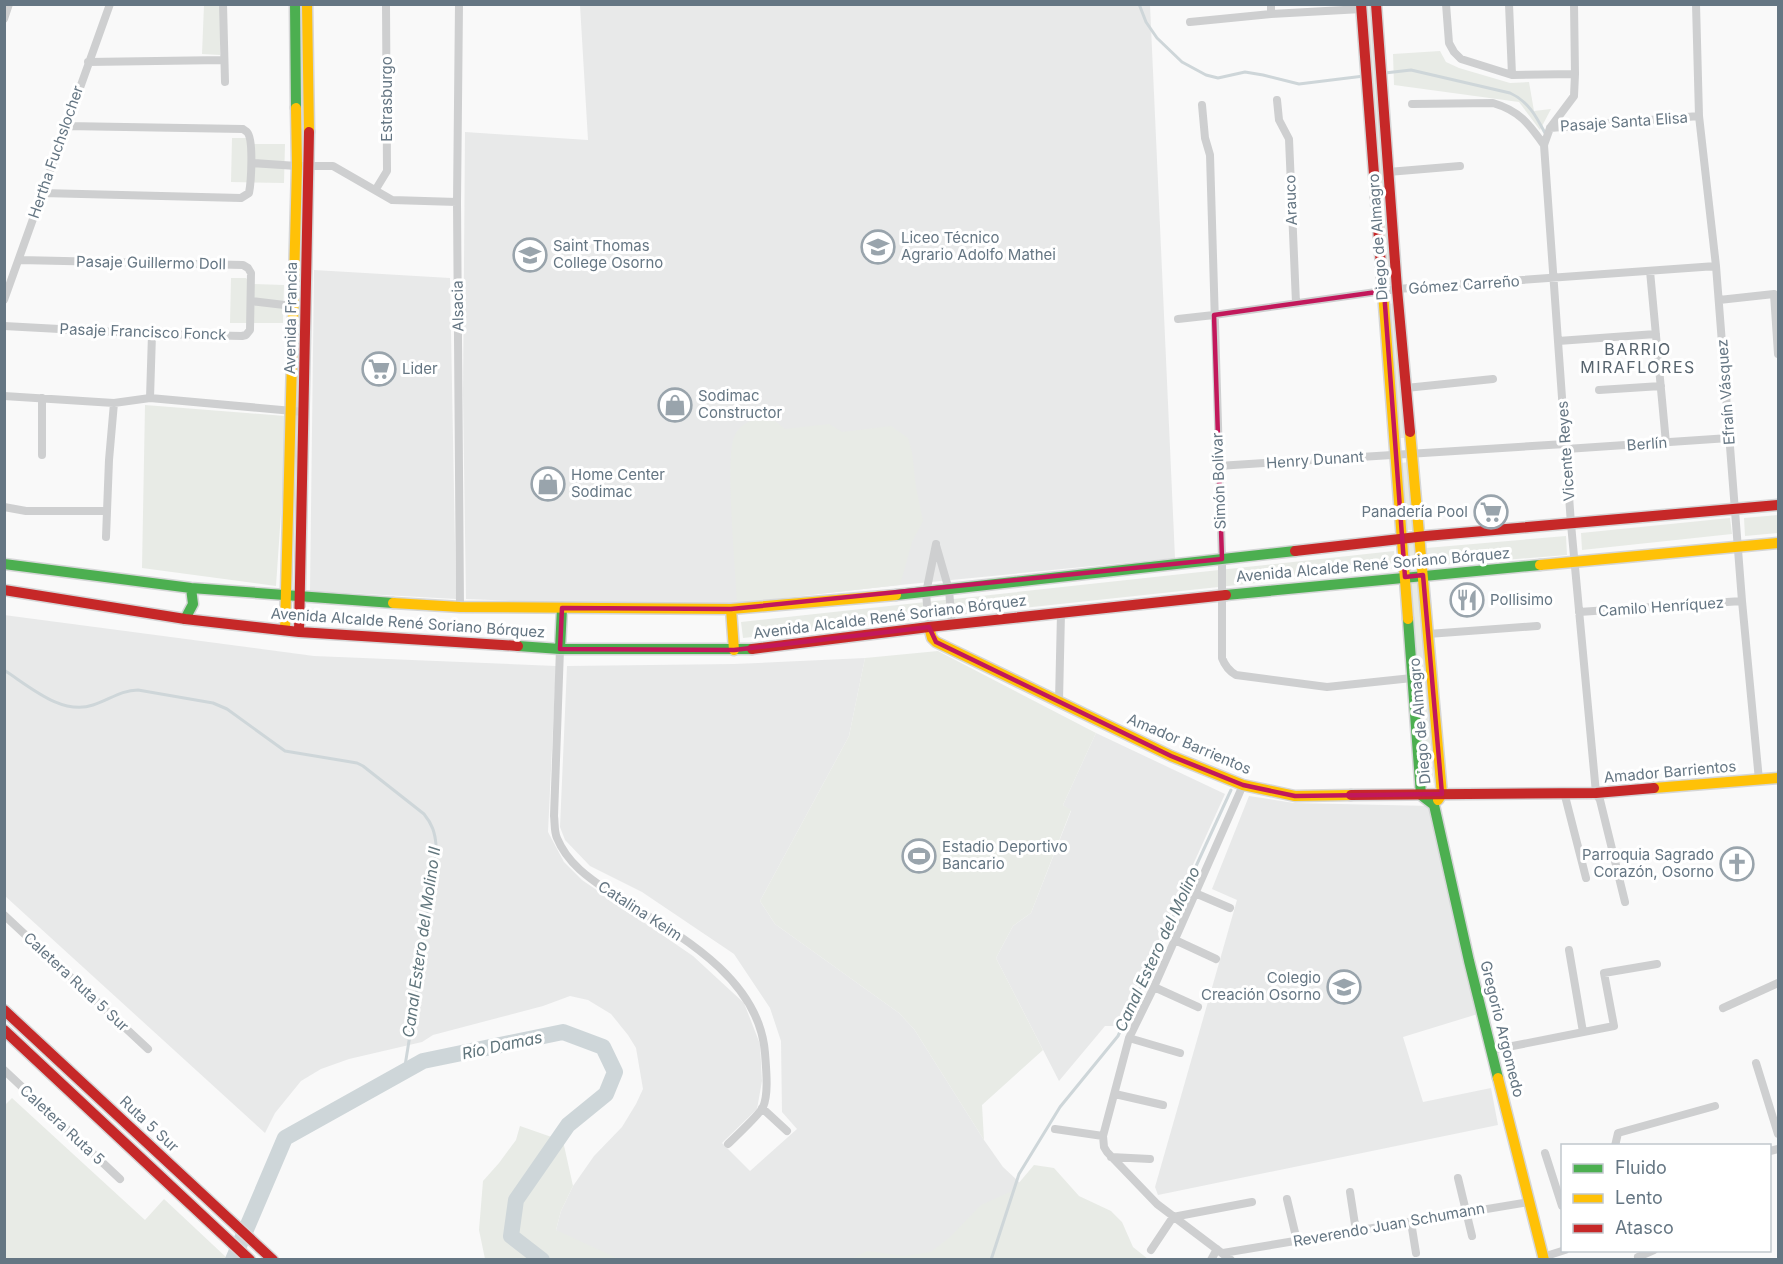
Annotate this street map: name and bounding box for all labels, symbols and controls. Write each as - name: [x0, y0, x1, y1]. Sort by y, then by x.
- street label: Estrasburgo: [377, 56, 396, 142]
- street label: Hertha Fuchslocher: [24, 83, 87, 221]
- street label: Pasaje Santa Elisa: [1559, 108, 1689, 135]
- street label: Diego de Almagro: [1364, 173, 1391, 301]
- street label: Arauco: [1280, 174, 1301, 226]
- place label: Liceo Técnico Agrario Adolfo Mathei: [901, 228, 1056, 264]
- school or university icon: Liceo Técnico Agrario Adolfo Mathei: [860, 229, 896, 265]
- place label: Saint Thomas College Osorno: [553, 236, 663, 272]
- school or university icon: Saint Thomas College Osorno: [512, 237, 548, 273]
- street label: Pasaje Guillermo Doll: [76, 252, 226, 273]
- street label: Avenida Francia: [280, 262, 301, 374]
- street label: Gómez Carreño: [1408, 271, 1520, 298]
- street label: Alsacia: [448, 280, 467, 332]
- street label: Pasaje Francisco Fonck: [59, 319, 228, 344]
- street label: Efraín Vásquez: [1712, 338, 1739, 446]
- district label: BARRIO MIRAFLORES: [1580, 339, 1696, 377]
- supermarket icon: Lider: [361, 351, 397, 387]
- place label: Lider: [402, 359, 438, 378]
- place label: Sodimac Constructor: [698, 386, 782, 422]
- shop icon: Sodimac Constructor: [657, 387, 693, 423]
- street label: Vicente Reyes: [1553, 400, 1578, 502]
- street label: Simón Bolívar: [1207, 432, 1230, 530]
- street label: Berlín: [1626, 433, 1668, 454]
- street label: Henry Dunant: [1265, 447, 1365, 472]
- place label: Home Center Sodimac: [571, 465, 665, 501]
- shop icon: Home Center Sodimac: [530, 466, 566, 502]
- supermarket icon: Panadería Pool: [1473, 494, 1509, 530]
- place label: Panadería Pool: [1362, 502, 1468, 521]
- street label: Avenida Alcalde René Soriano Bórquez: [1235, 543, 1511, 586]
- restaurant icon: Pollisimo: [1449, 582, 1485, 618]
- street label: Avenida Alcalde René Soriano Bórquez: [752, 590, 1028, 643]
- place label: Pollisimo: [1490, 590, 1553, 609]
- street label: Camilo Henríquez: [1597, 593, 1725, 620]
- street label: Avenida Alcalde René Soriano Bórquez: [270, 603, 546, 642]
- street label: Diego de Almagro: [1405, 657, 1434, 785]
- street label: Amador Barrientos: [1124, 709, 1254, 778]
- street label: Amador Barrientos: [1603, 756, 1737, 787]
- place label: Estadio Deportivo Bancario: [942, 837, 1068, 873]
- sports icon: Estadio Deportivo Bancario: [901, 838, 937, 874]
- water label: Canal Estero del Molino II: [398, 844, 444, 1039]
- place label: Parroquia Sagrado Corazón, Osorno: [1582, 845, 1714, 881]
- church icon: Parroquia Sagrado Corazón, Osorno: [1719, 846, 1755, 882]
- water label: Canal Estero del Molino: [1110, 863, 1204, 1035]
- street label: Catalina Keim: [595, 876, 686, 945]
- street label: Caletera Ruta 5 Sur: [20, 928, 133, 1036]
- street label: Gregorio Argomedo: [1476, 959, 1529, 1099]
- place label: Colegio Creación Osorno: [1201, 968, 1321, 1004]
- school or university icon: Colegio Creación Osorno: [1326, 969, 1362, 1005]
- water label: Río Damas: [460, 1027, 544, 1063]
- street label: Caletera Ruta 5: [16, 1081, 109, 1169]
- street label: Ruta 5 Sur: [116, 1092, 183, 1156]
- legend: [1561, 1144, 1771, 1252]
- text: Fluido: [1615, 1157, 1667, 1178]
- text: Lento: [1615, 1187, 1663, 1208]
- street label: Reverendo Juan Schumann: [1292, 1198, 1486, 1251]
- text: Atasco: [1615, 1217, 1674, 1238]

